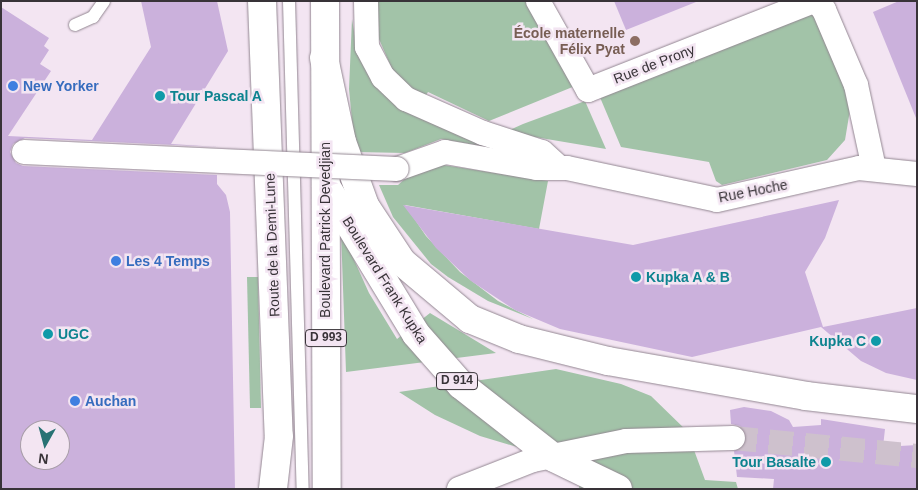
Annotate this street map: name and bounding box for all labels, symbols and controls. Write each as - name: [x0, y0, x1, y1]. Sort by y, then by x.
- place label: École maternelle Félix Pyat: [514, 25, 625, 58]
- marker: École maternelle Félix Pyat: [629, 35, 641, 47]
- street label: Rue de Prony: [611, 41, 697, 87]
- place label: New Yorker: [23, 78, 99, 94]
- marker: New Yorker: [7, 80, 19, 92]
- place label: Tour Pascal A: [170, 88, 262, 104]
- marker: Tour Pascal A: [154, 90, 166, 102]
- street label: Boulevard Patrick Devedjian: [317, 142, 333, 318]
- street label: Route de la Demi-Lune: [261, 173, 283, 317]
- street label: Rue Hoche: [717, 176, 789, 206]
- street label: Boulevard Frank Kupka: [339, 214, 431, 346]
- place label: Les 4 Temps: [126, 253, 210, 269]
- marker: Les 4 Temps: [110, 255, 122, 267]
- place label: Kupka A & B: [646, 269, 731, 285]
- marker: Kupka A & B: [630, 271, 642, 283]
- place label: UGC: [58, 326, 89, 342]
- marker: UGC: [42, 328, 54, 340]
- road number: D 993: [305, 328, 347, 348]
- place label: Kupka C: [809, 333, 866, 349]
- marker: Kupka C: [870, 335, 882, 347]
- road number: D 914: [436, 372, 478, 391]
- place label: Auchan: [85, 393, 136, 409]
- marker: Auchan: [69, 395, 81, 407]
- north arrow: [20, 420, 70, 470]
- text: N: [37, 450, 49, 467]
- place label: Tour Basalte: [732, 454, 816, 470]
- marker: Tour Basalte: [820, 456, 832, 468]

